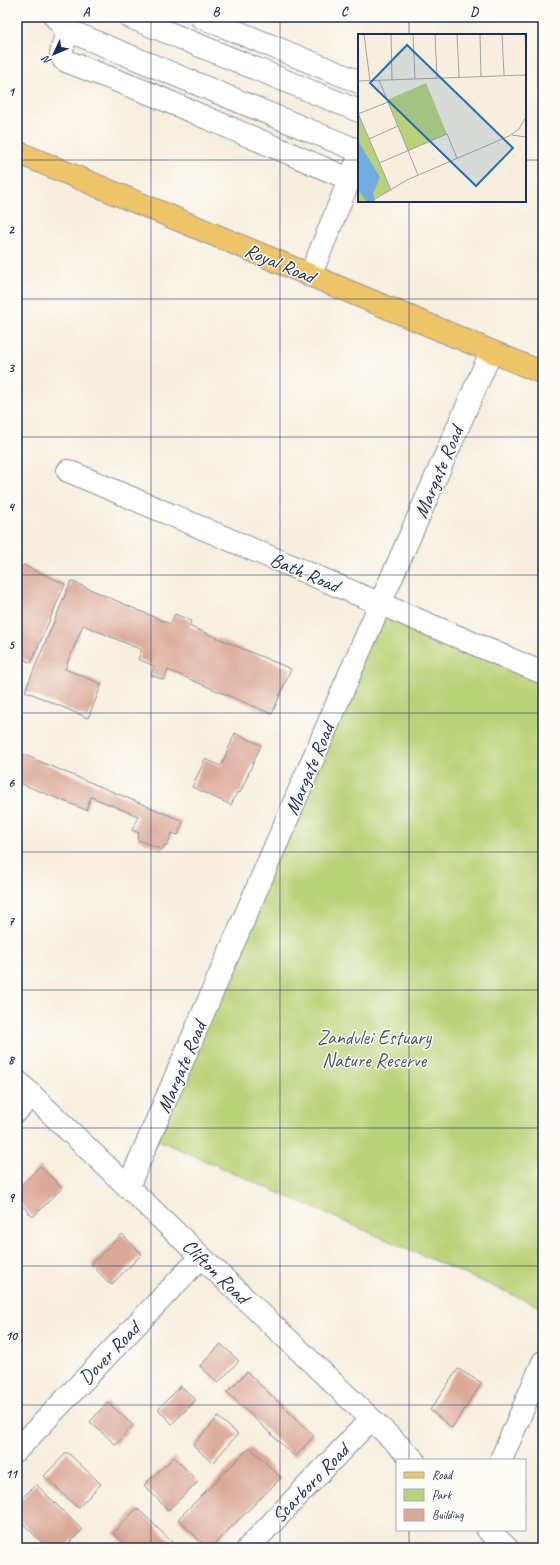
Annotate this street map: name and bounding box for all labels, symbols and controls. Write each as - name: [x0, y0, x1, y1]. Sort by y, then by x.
- text: A: [83, 4, 91, 20]
- text: B: [213, 4, 221, 20]
- text: C: [341, 4, 349, 20]
- text: D: [470, 4, 479, 20]
- north arrow: [34, 34, 74, 74]
- inset map: [358, 34, 526, 202]
- text: N: [38, 52, 54, 68]
- text: 1: [8, 84, 16, 100]
- text: 2: [8, 222, 15, 238]
- street label: Royal Road: [241, 237, 322, 291]
- text: 3: [8, 360, 15, 376]
- street label: Margate Road: [408, 420, 470, 522]
- text: 4: [8, 499, 16, 515]
- street label: Bath Road: [266, 547, 346, 599]
- text: 5: [8, 637, 15, 653]
- street label: Margate Road: [279, 717, 341, 819]
- text: 6: [8, 775, 15, 791]
- text: 7: [8, 913, 15, 929]
- street label: Margate Road: [151, 1015, 213, 1117]
- park label: Zandvlei Estuary Nature Reserve: [317, 1025, 432, 1073]
- text: 8: [8, 1052, 16, 1068]
- text: 9: [8, 1190, 15, 1206]
- street label: Clifton Road: [177, 1233, 257, 1311]
- street label: Dover Road: [73, 1314, 148, 1390]
- text: 10: [5, 1328, 18, 1344]
- street label: Scarboro Road: [266, 1436, 357, 1528]
- legend: [396, 1459, 526, 1531]
- text: 11: [5, 1466, 19, 1482]
- text: Road: [432, 1467, 454, 1483]
- text: Park: [432, 1487, 453, 1503]
- text: Building: [432, 1507, 464, 1523]

